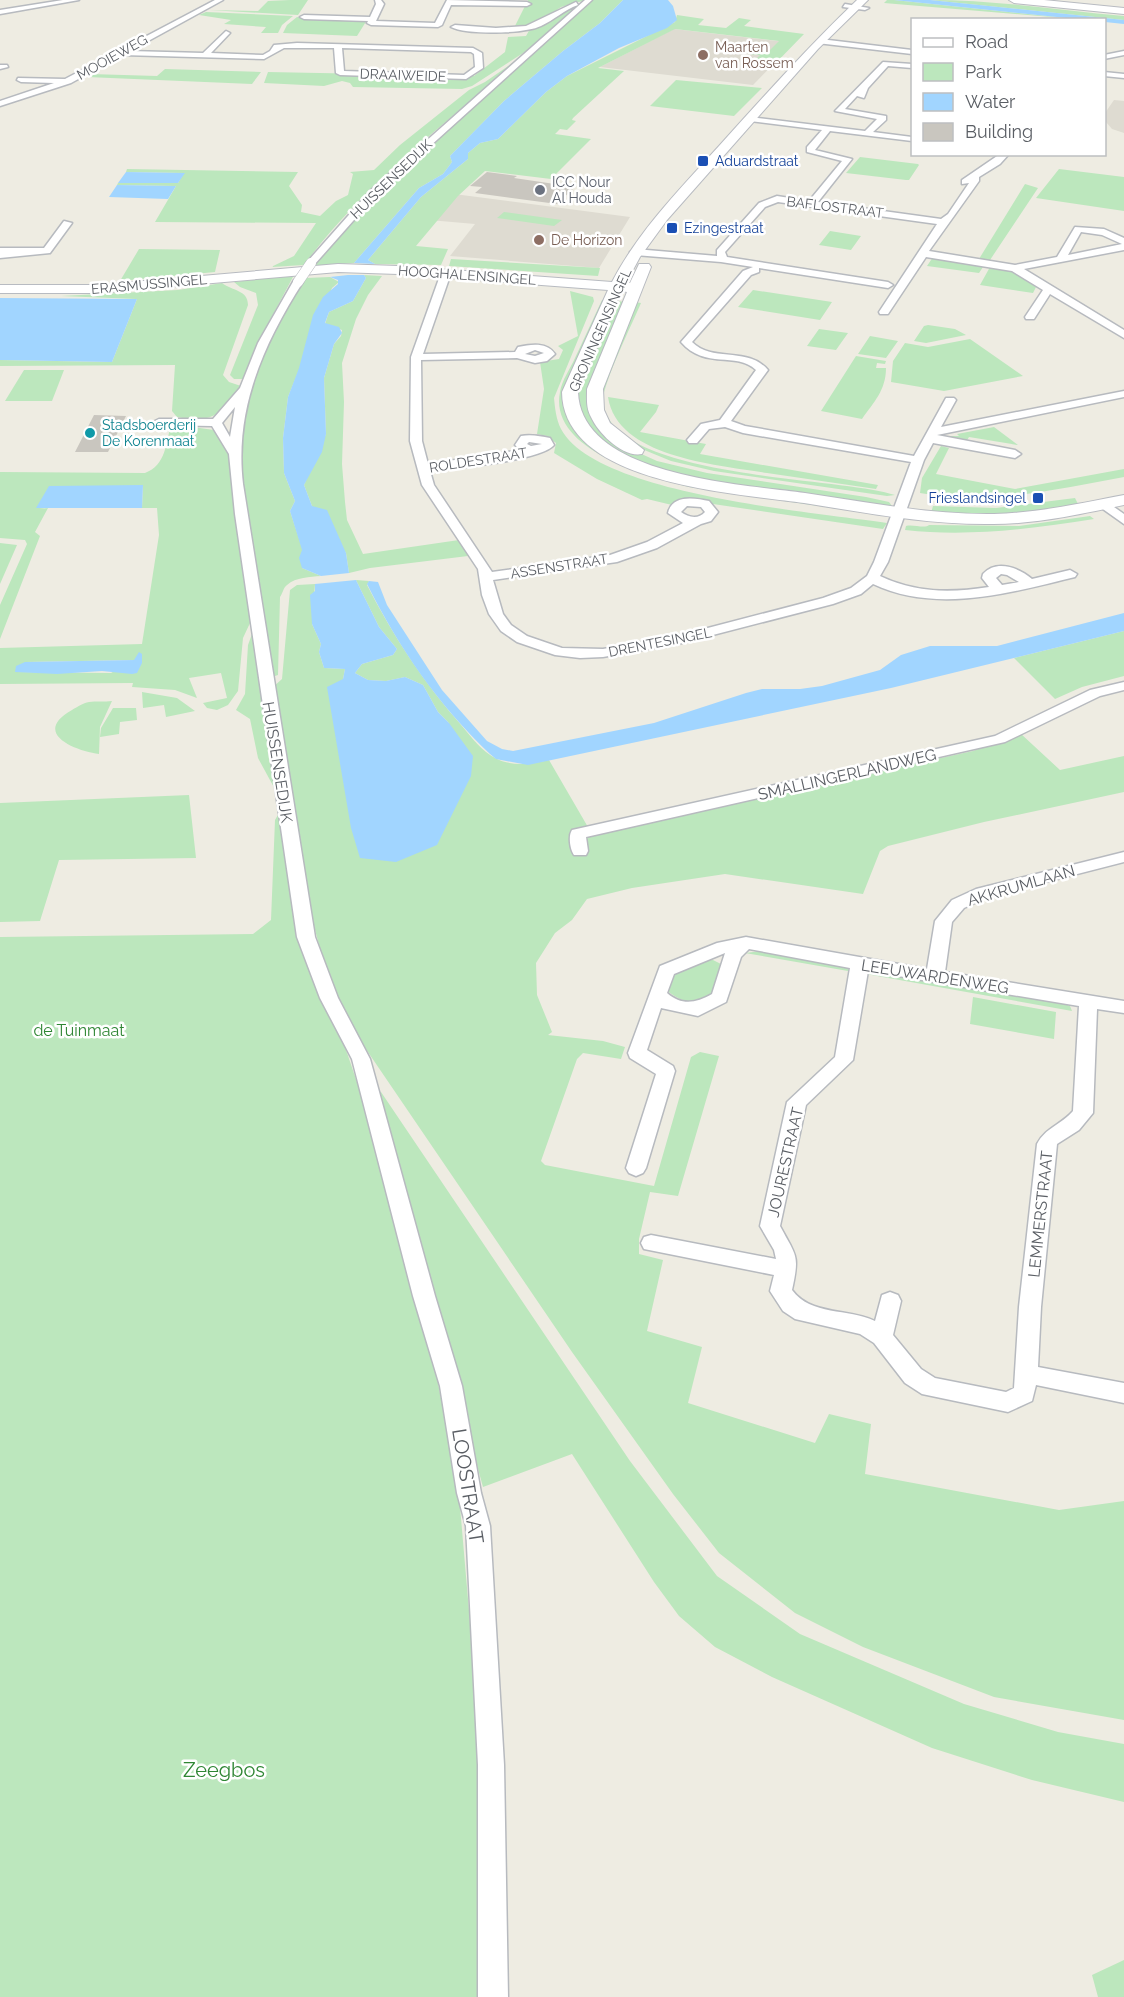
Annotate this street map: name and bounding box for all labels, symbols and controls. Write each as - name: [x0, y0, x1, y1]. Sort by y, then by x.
- legend: [911, 18, 1106, 156]
- street label: MOOIEWEG: [74, 31, 150, 83]
- text: Road: [965, 31, 1008, 52]
- place label: Maarten van Rossem: [715, 39, 794, 71]
- marker: Maarten van Rossem: [696, 48, 710, 62]
- text: Park: [965, 61, 1002, 82]
- street label: DRAAIWEIDE: [359, 65, 447, 85]
- text: Water: [965, 91, 1016, 112]
- text: Building: [965, 121, 1033, 142]
- street label: HUISSENSEDIJK: [347, 136, 435, 222]
- place label: Aduardstraat: [715, 153, 799, 169]
- marker: Aduardstraat: [696, 154, 710, 168]
- place label: ICC Nour Al Houda: [552, 174, 612, 206]
- marker: ICC Nour Al Houda: [533, 183, 547, 197]
- street label: BAFLOSTRAAT: [786, 193, 885, 221]
- place label: Ezingestraat: [684, 220, 764, 236]
- marker: Ezingestraat: [665, 221, 679, 235]
- place label: De Horizon: [551, 232, 623, 248]
- marker: De Horizon: [532, 233, 546, 247]
- street label: HOOGHALENSINGEL: [398, 262, 536, 288]
- street label: GRONINGENSINGEL: [566, 266, 634, 394]
- street label: ERASMUSSINGEL: [90, 271, 208, 297]
- place label: Stadsboerderij De Korenmaat: [102, 417, 196, 449]
- marker: Stadsboerderij De Korenmaat: [83, 426, 97, 440]
- street label: ROLDESTRAAT: [428, 444, 529, 476]
- place label: Frieslandsingel: [928, 490, 1026, 506]
- marker: Frieslandsingel: [1031, 491, 1045, 505]
- street label: ASSENSTRAAT: [509, 550, 609, 582]
- street label: DRENTESINGEL: [607, 624, 713, 660]
- street label: HUISSENSEDIJK: [259, 700, 297, 825]
- street label: SMALLINGERLANDWEG: [756, 745, 938, 804]
- street label: AKKRUMLAAN: [965, 861, 1077, 910]
- street label: LEEUWARDENWEG: [860, 955, 1010, 998]
- park label: de Tuinmaat: [33, 1021, 125, 1040]
- street label: JOURESTRAAT: [764, 1105, 807, 1219]
- street label: LEMMERSTRAAT: [1024, 1149, 1057, 1278]
- street label: LOOSTRAAT: [447, 1427, 489, 1545]
- park label: Zeegbos: [183, 1758, 265, 1782]

